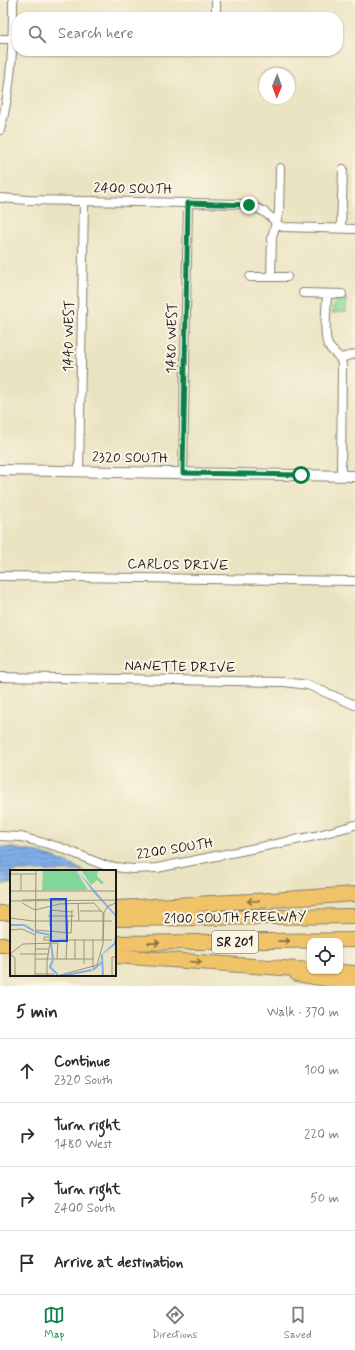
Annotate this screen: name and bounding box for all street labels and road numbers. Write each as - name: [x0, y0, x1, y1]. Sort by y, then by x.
- street label: 2400 SOUTH: [94, 179, 172, 199]
- street label: 1440 WEST: [59, 300, 79, 372]
- street label: 1480 WEST: [162, 302, 182, 374]
- street label: 2320 SOUTH: [92, 448, 168, 468]
- street label: CARLOS DRIVE: [127, 555, 229, 575]
- street label: NANETTE DRIVE: [124, 657, 236, 677]
- street label: 2200 SOUTH: [135, 834, 215, 864]
- street label: 2100 SOUTH FREEWAY: [163, 908, 307, 928]
- road number: SR 201: [212, 931, 258, 953]

